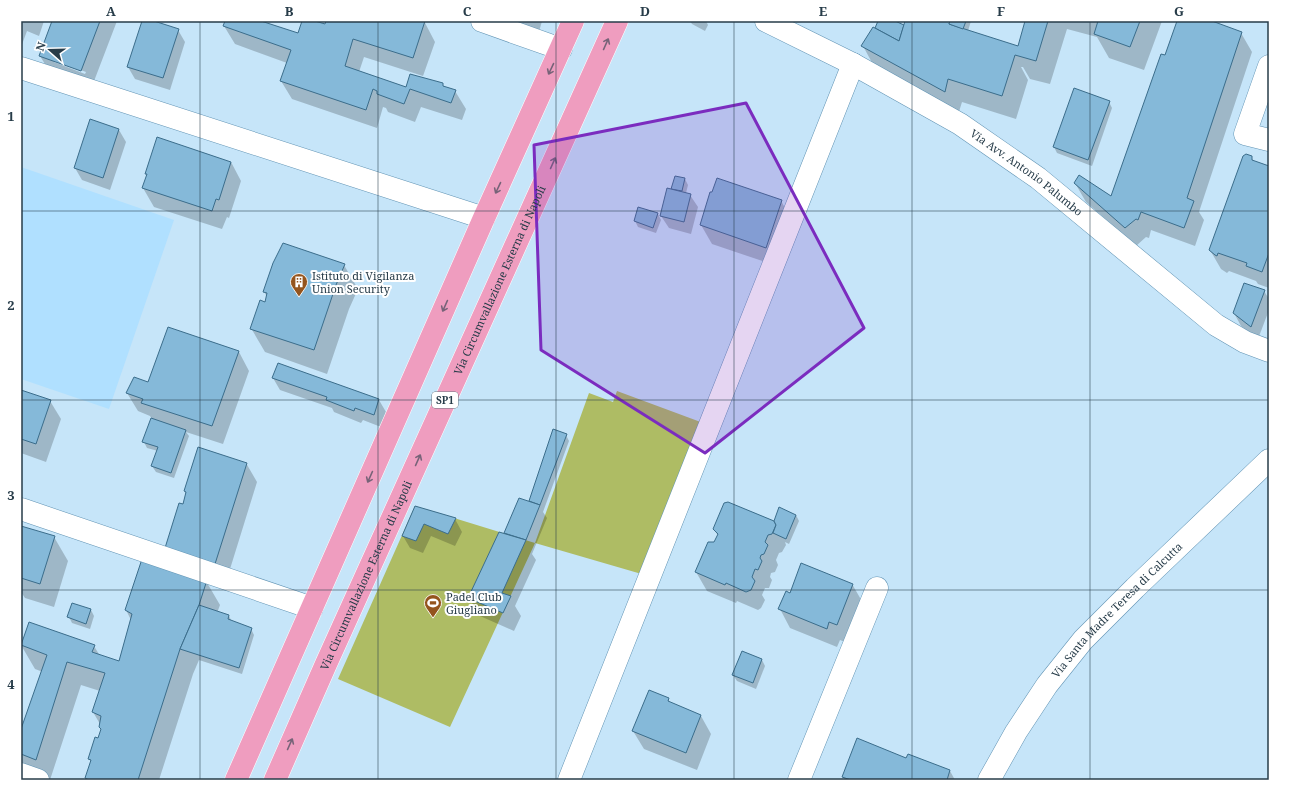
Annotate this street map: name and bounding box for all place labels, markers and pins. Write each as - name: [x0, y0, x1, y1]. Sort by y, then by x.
- place label: Istituto di Vigilanza Union Security: [312, 268, 414, 296]
- building icon: Istituto di Vigilanza Union Security: [289, 272, 309, 297]
- place label: Padel Club Giugliano: [446, 589, 502, 617]
- sports icon: Padel Club Giugliano: [423, 593, 443, 618]

